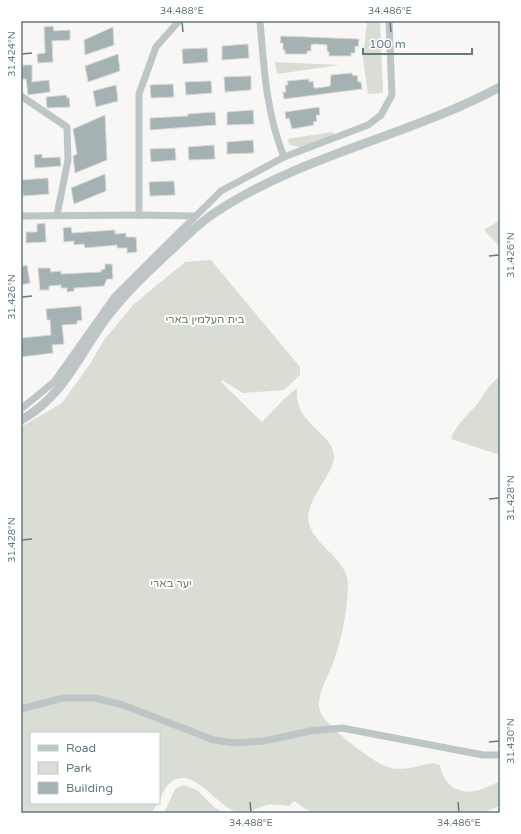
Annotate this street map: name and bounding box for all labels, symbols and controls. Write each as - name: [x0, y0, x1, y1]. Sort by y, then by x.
- text: 34.488°E: [160, 5, 204, 17]
- text: 34.486°E: [368, 5, 412, 17]
- scale bar: [363, 30, 472, 56]
- text: 31.424°N: [6, 31, 18, 77]
- text: 100 m: [369, 37, 406, 51]
- text: 31.426°N: [505, 232, 517, 278]
- text: 31.426°N: [6, 274, 18, 320]
- park label: בית העלמין בארי: [165, 313, 245, 326]
- text: 31.428°N: [505, 475, 517, 521]
- text: 31.428°N: [6, 517, 18, 563]
- park label: יער בארי: [150, 577, 192, 590]
- text: 31.430°N: [505, 718, 517, 764]
- legend: [30, 732, 160, 804]
- text: Road: [66, 741, 96, 755]
- text: Park: [66, 761, 92, 775]
- text: Building: [66, 781, 113, 795]
- text: 34.488°E: [229, 817, 273, 829]
- text: 34.486°E: [437, 817, 481, 829]

